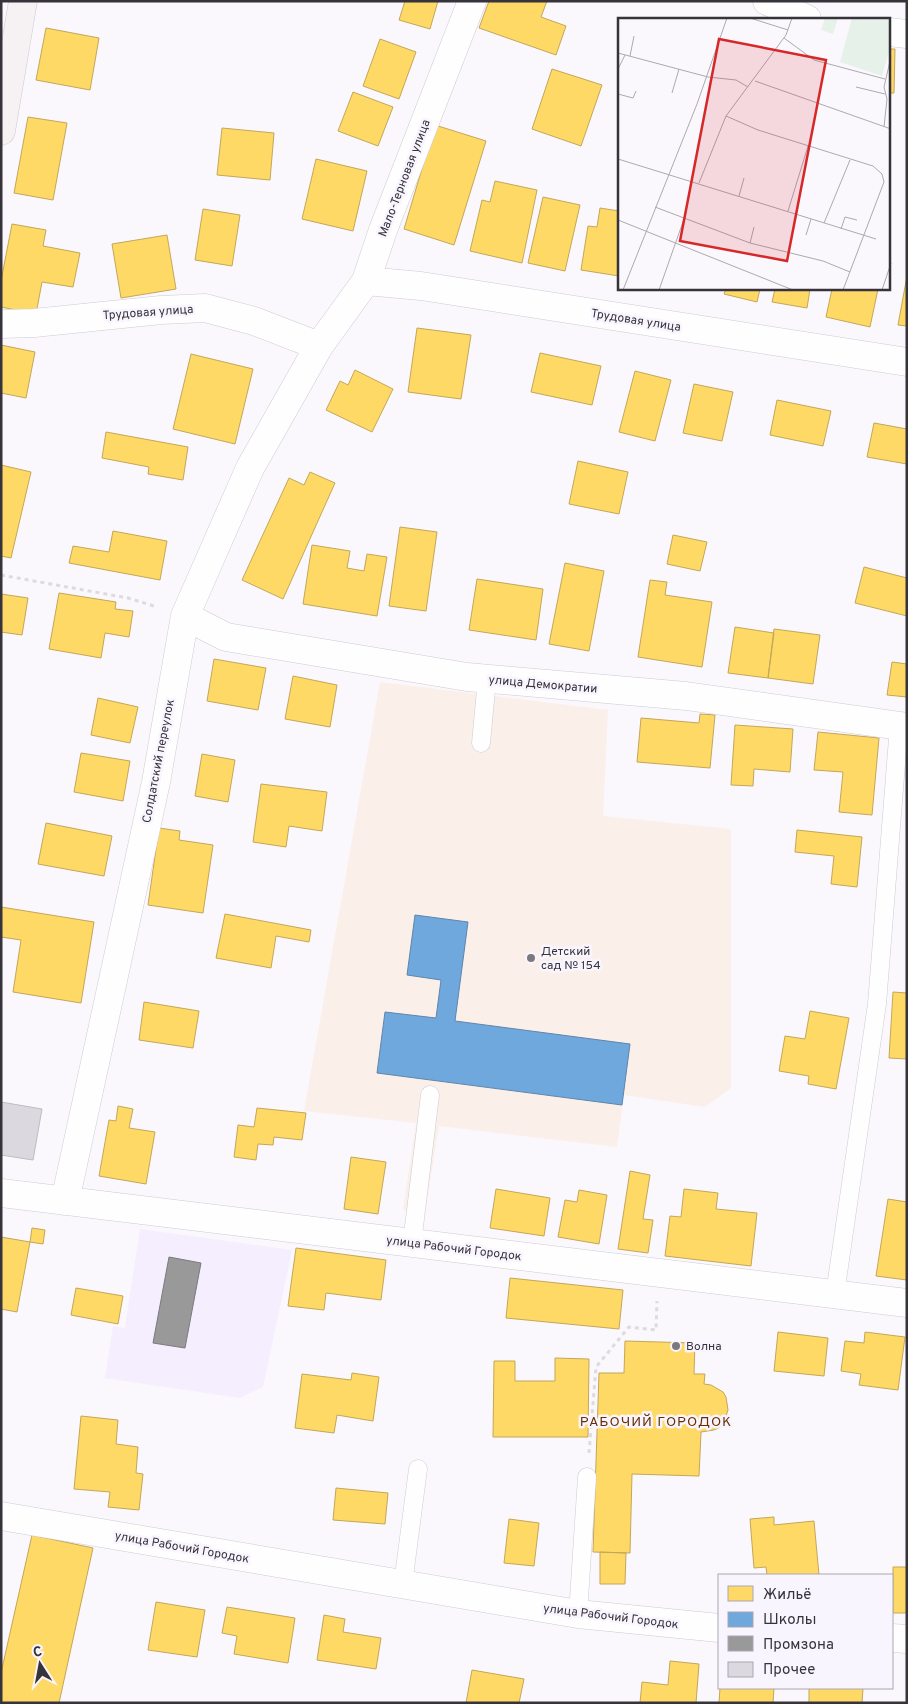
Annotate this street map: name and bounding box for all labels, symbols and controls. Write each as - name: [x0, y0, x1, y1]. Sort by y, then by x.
- inset map: [618, 18, 890, 290]
- street label: Мало-Терновая улица: [375, 117, 435, 239]
- street label: Трудовая улица: [102, 302, 194, 324]
- street label: Трудовая улица: [590, 306, 682, 336]
- street label: улица Демократии: [488, 672, 598, 698]
- street label: Солдатский переулок: [139, 698, 179, 825]
- place label: Детский сад № 154: [541, 944, 601, 974]
- marker: Детский сад № 154: [525, 952, 537, 964]
- street label: улица Рабочий Городок: [385, 1233, 523, 1265]
- place label: Волна: [686, 1339, 722, 1355]
- marker: Волна: [670, 1340, 682, 1352]
- district label: РАБОЧИЙ ГОРОДОК: [580, 1413, 732, 1431]
- street label: улица Рабочий Городок: [113, 1528, 250, 1568]
- legend: [718, 1574, 893, 1689]
- text: Жильё: [763, 1586, 811, 1605]
- street label: улица Рабочий Городок: [542, 1601, 680, 1633]
- text: Школы: [763, 1611, 817, 1630]
- text: Промзона: [763, 1636, 834, 1655]
- north arrow: [15, 1639, 65, 1689]
- text: С: [32, 1644, 44, 1662]
- text: Прочее: [763, 1661, 815, 1680]

